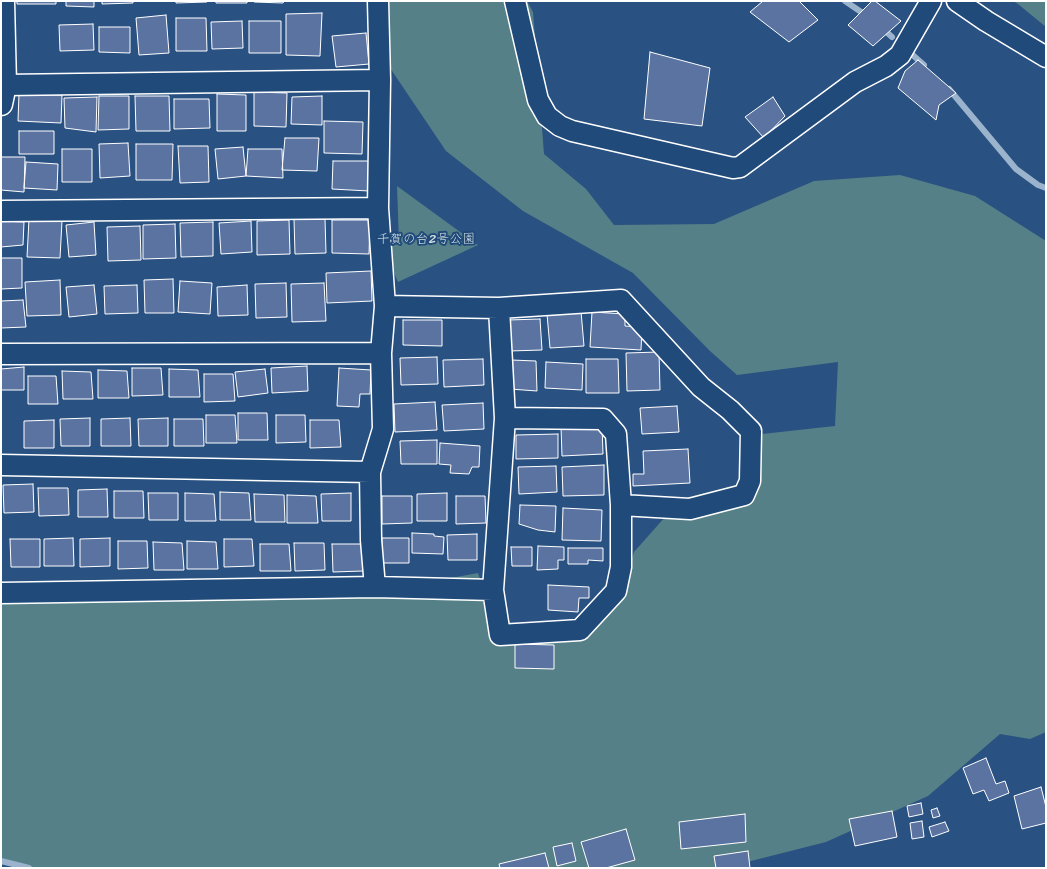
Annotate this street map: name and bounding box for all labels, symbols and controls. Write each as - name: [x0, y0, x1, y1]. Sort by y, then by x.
- park label: 千賀の台2号公園: [377, 232, 475, 248]

